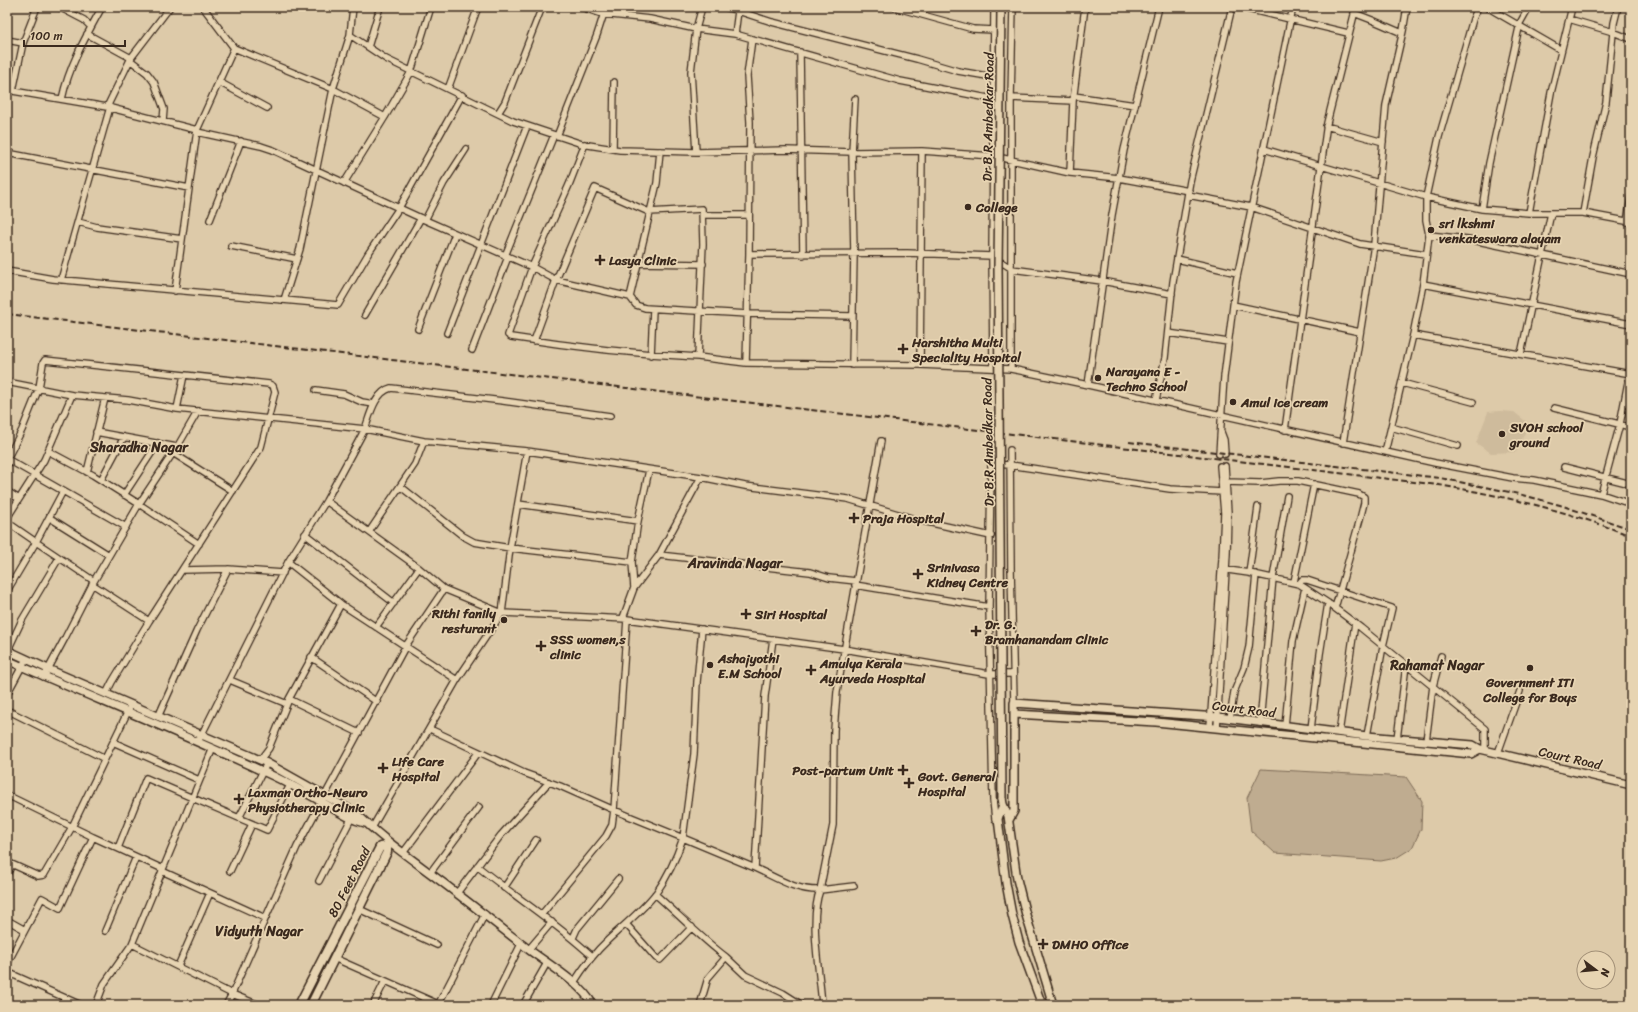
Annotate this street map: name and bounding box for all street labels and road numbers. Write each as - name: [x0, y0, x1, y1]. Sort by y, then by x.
- street label: Dr B.R Ambedkar Road: [975, 51, 1001, 182]
- street label: Dr B.R Ambedkar Road: [975, 376, 1001, 507]
- street label: Court Road: [1211, 694, 1278, 724]
- street label: Court Road: [1536, 740, 1605, 777]
- street label: 80 Feet Road: [321, 842, 377, 921]

